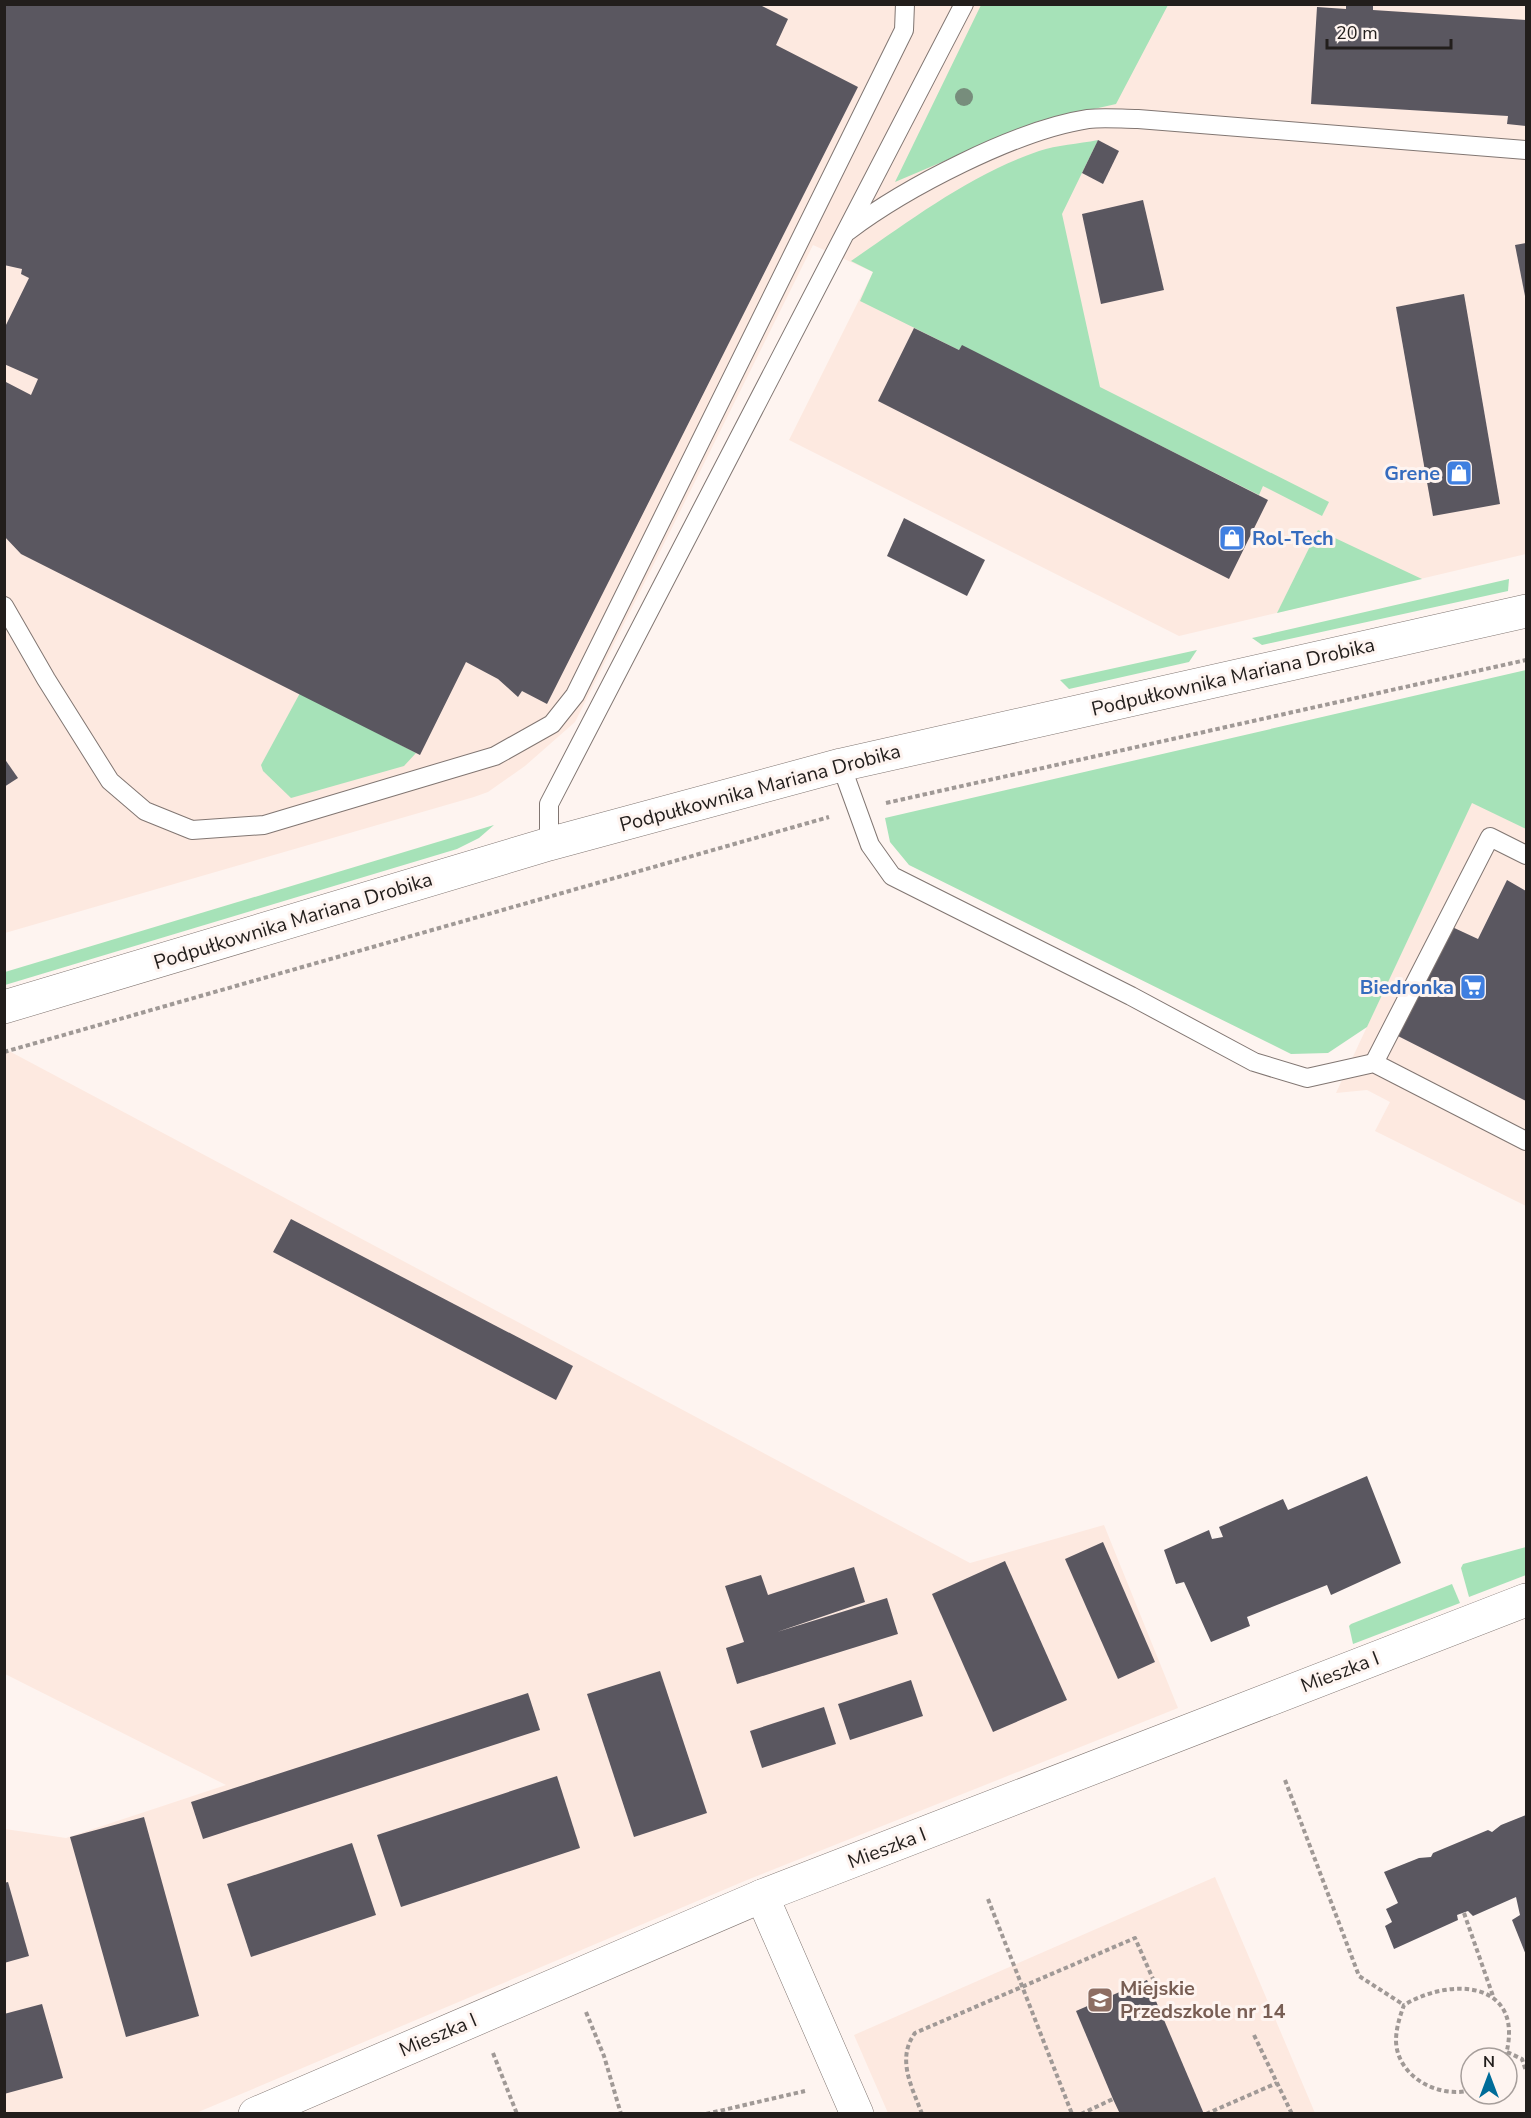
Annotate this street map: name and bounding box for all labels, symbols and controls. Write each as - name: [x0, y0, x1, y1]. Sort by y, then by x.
- scale bar: [1327, 12, 1452, 50]
- text: 20 m: [1336, 21, 1378, 45]
- shop icon: Grene: [1444, 458, 1474, 488]
- place label: Grene: [1384, 460, 1440, 487]
- shop icon: Rol-Tech: [1217, 523, 1247, 553]
- place label: Rol-Tech: [1252, 525, 1334, 552]
- street label: Podpułkownika Mariana Drobika: [1089, 631, 1377, 723]
- street label: Podpułkownika Mariana Drobika: [616, 737, 904, 839]
- street label: Podpułkownika Mariana Drobika: [150, 866, 436, 976]
- supermarket icon: Biedronka: [1458, 972, 1488, 1002]
- place label: Biedronka: [1360, 974, 1454, 1001]
- street label: Mieszka I: [1297, 1645, 1383, 1699]
- street label: Mieszka I: [844, 1821, 930, 1875]
- place label: Miejskie Przedszkole nr 14: [1120, 1975, 1286, 2025]
- school or university icon: Miejskie Przedszkole nr 14: [1085, 1985, 1115, 2015]
- street label: Mieszka I: [395, 2007, 481, 2063]
- north arrow: [1459, 2046, 1519, 2106]
- text: N: [1483, 2051, 1495, 2073]

